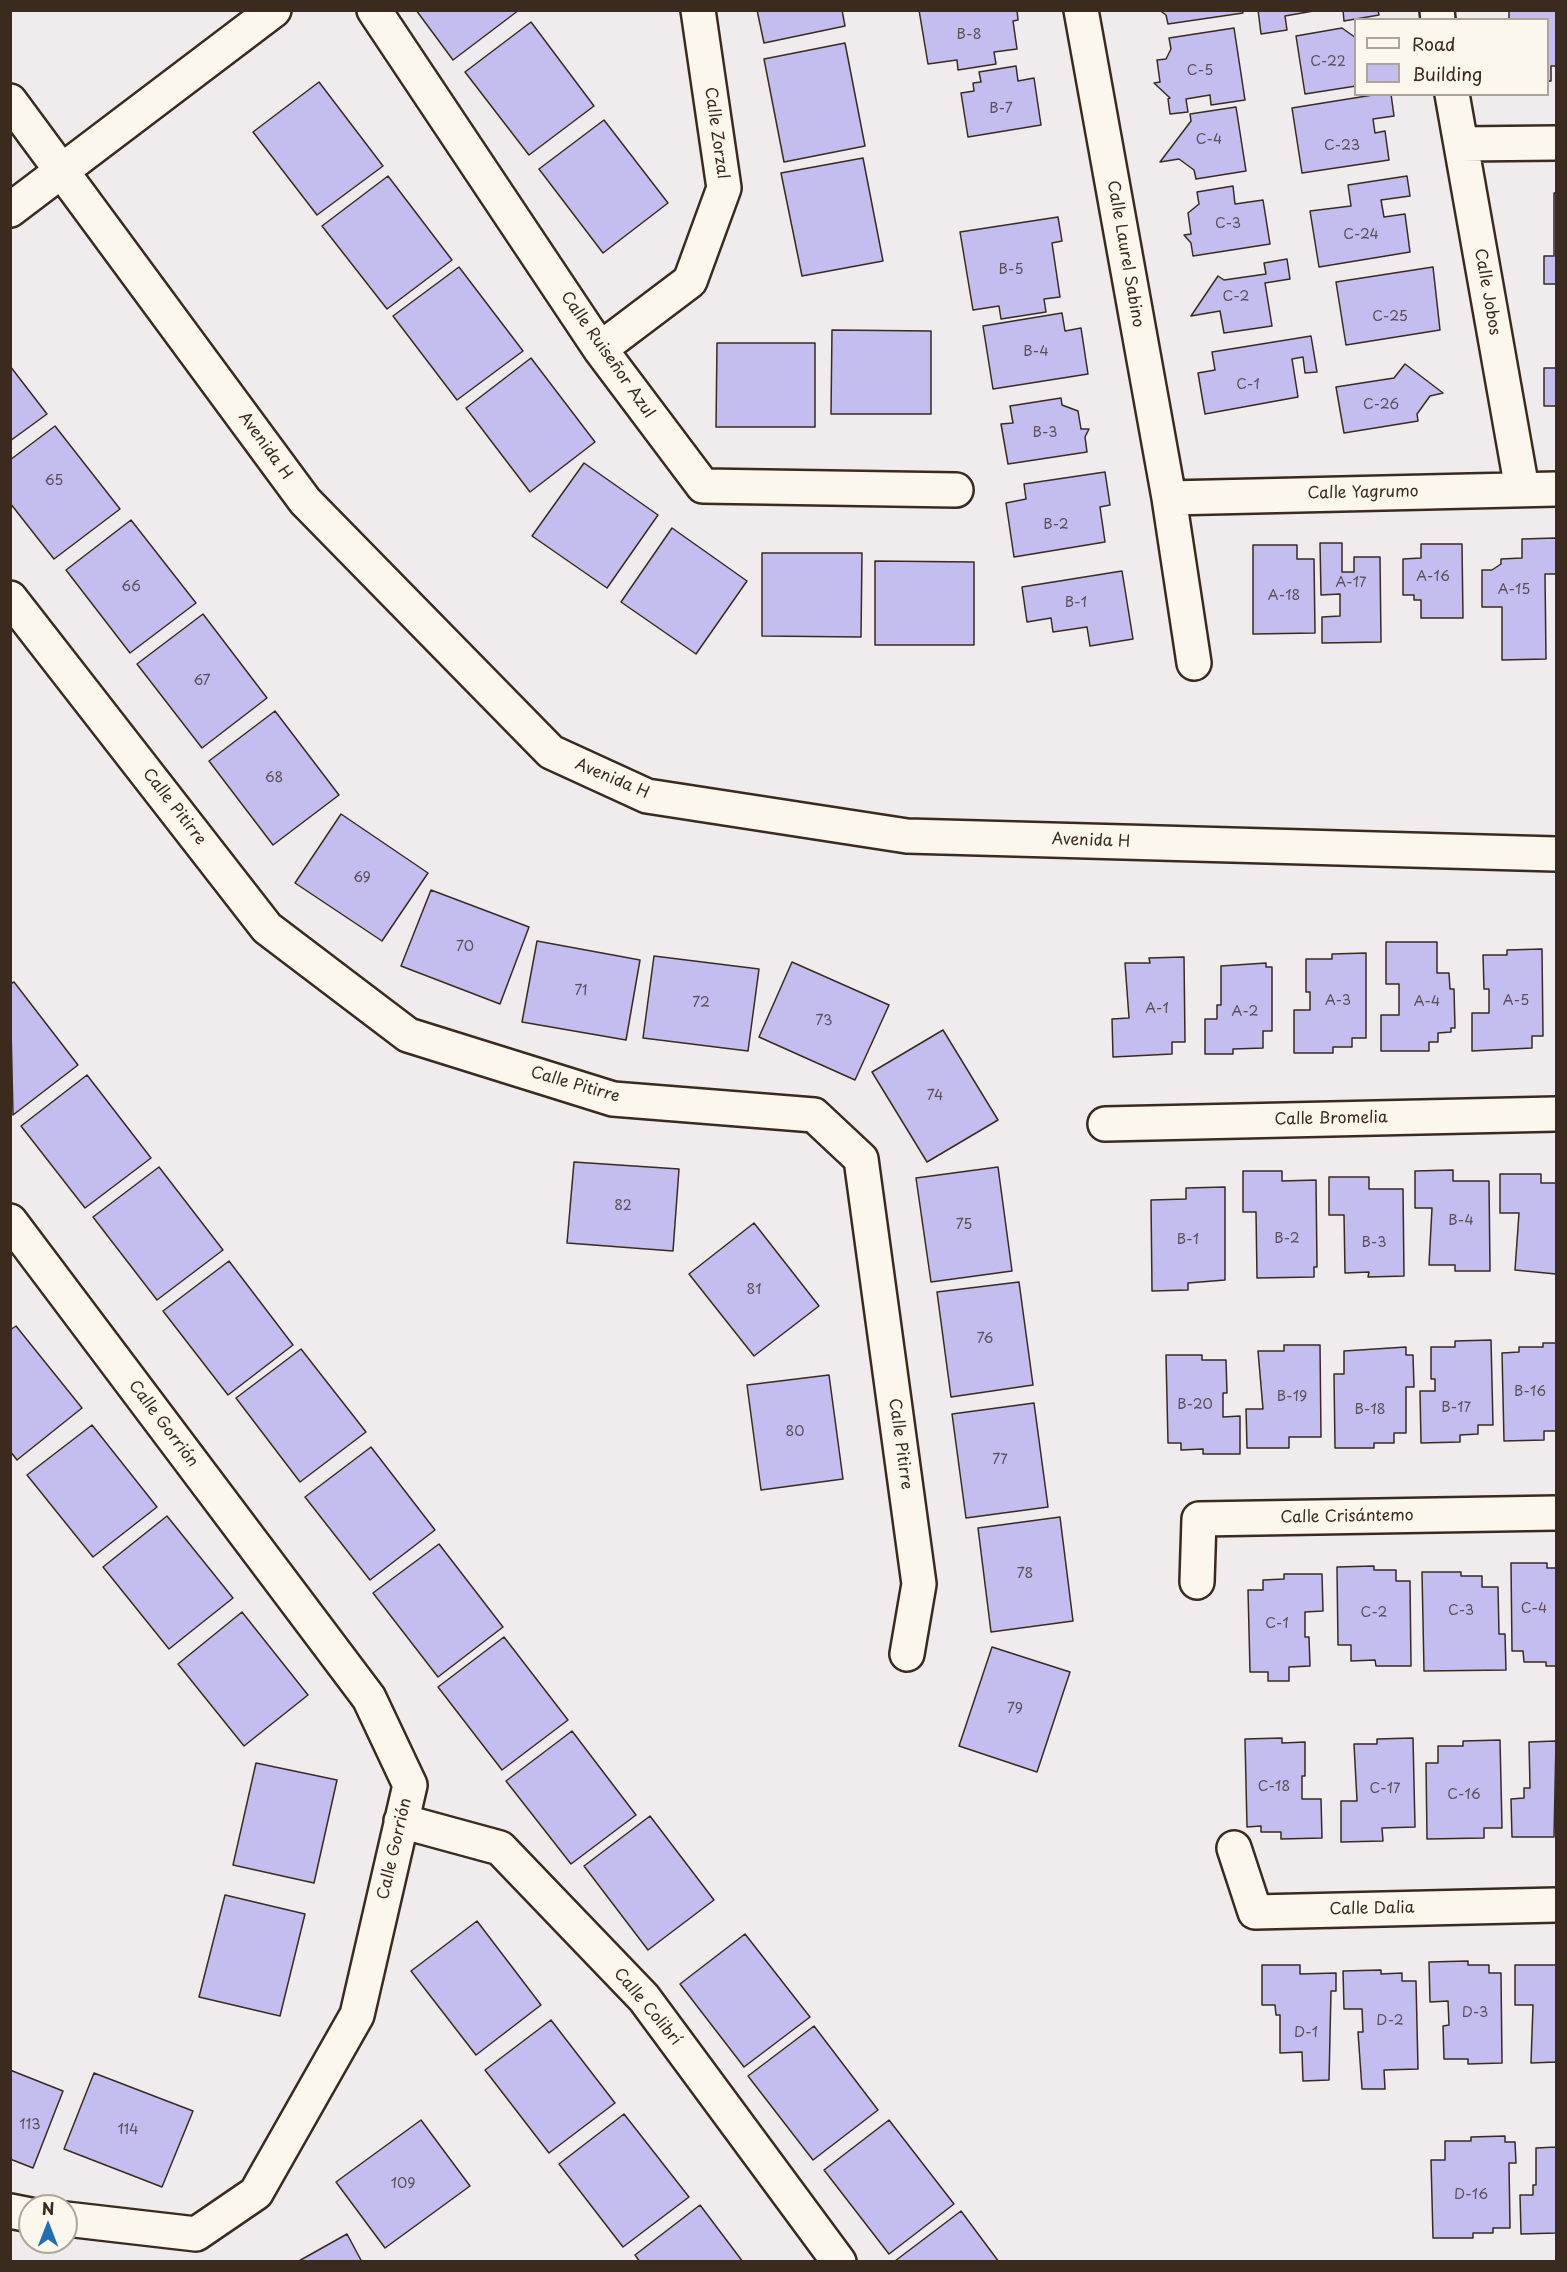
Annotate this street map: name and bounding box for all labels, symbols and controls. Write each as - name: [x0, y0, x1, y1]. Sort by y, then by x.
- legend: [1354, 18, 1549, 96]
- house number: B-8: [957, 27, 981, 43]
- text: Road: [1412, 30, 1456, 57]
- house number: C-22: [1310, 54, 1346, 70]
- text: Building: [1412, 60, 1482, 87]
- house number: C-5: [1187, 63, 1213, 79]
- street label: Calle Zorzal: [700, 86, 732, 180]
- house number: B-7: [989, 101, 1013, 117]
- house number: C-4: [1196, 132, 1222, 148]
- house number: C-23: [1324, 138, 1360, 154]
- street label: Calle Laurel Sabino: [1103, 179, 1147, 329]
- house number: C-3: [1215, 216, 1241, 232]
- house number: C-24: [1343, 227, 1379, 243]
- street label: Calle Jobos: [1470, 247, 1504, 337]
- house number: B-5: [998, 262, 1024, 278]
- street label: Calle Ruiseñor Azul: [556, 288, 658, 422]
- house number: C-2: [1223, 289, 1249, 305]
- house number: C-25: [1372, 309, 1408, 325]
- house number: B-4: [1023, 344, 1049, 360]
- house number: C-1: [1236, 377, 1260, 393]
- house number: C-26: [1363, 397, 1399, 413]
- street label: Avenida H: [234, 408, 296, 484]
- house number: B-3: [1033, 425, 1057, 441]
- house number: 65: [45, 473, 63, 489]
- street label: Calle Yagrumo: [1307, 482, 1419, 504]
- house number: B-2: [1043, 517, 1069, 533]
- house number: A-16: [1416, 569, 1450, 585]
- house number: A-17: [1335, 575, 1367, 591]
- house number: 66: [121, 579, 141, 595]
- house number: A-15: [1498, 582, 1530, 598]
- house number: A-18: [1268, 588, 1300, 604]
- house number: B-1: [1065, 595, 1087, 611]
- house number: 67: [193, 673, 211, 689]
- street label: Avenida H: [572, 755, 652, 803]
- street label: Calle Pitirre: [138, 765, 210, 849]
- house number: 68: [265, 770, 283, 786]
- street label: Avenida H: [1051, 830, 1131, 852]
- house number: 69: [353, 870, 371, 886]
- house number: 70: [456, 939, 474, 955]
- house number: 71: [574, 983, 588, 999]
- house number: A-3: [1325, 993, 1351, 1009]
- house number: A-5: [1503, 993, 1529, 1009]
- house number: A-4: [1414, 994, 1440, 1010]
- house number: 72: [692, 995, 710, 1011]
- house number: A-1: [1145, 1001, 1169, 1017]
- house number: A-2: [1232, 1004, 1258, 1020]
- house number: 73: [816, 1013, 832, 1029]
- street label: Calle Pitirre: [528, 1063, 622, 1107]
- house number: 74: [927, 1088, 943, 1104]
- street label: Calle Bromelia: [1274, 1108, 1388, 1130]
- house number: 82: [614, 1198, 632, 1214]
- house number: B-4: [1448, 1213, 1474, 1229]
- house number: 75: [956, 1217, 972, 1233]
- house number: B-2: [1274, 1231, 1300, 1247]
- house number: B-1: [1177, 1232, 1199, 1248]
- house number: B-3: [1362, 1235, 1386, 1251]
- house number: 81: [747, 1282, 761, 1298]
- house number: 76: [977, 1331, 993, 1347]
- street label: Calle Gorrión: [124, 1377, 202, 1471]
- house number: B-16: [1514, 1384, 1546, 1400]
- house number: B-19: [1277, 1389, 1307, 1405]
- street label: Calle Pitirre: [884, 1397, 916, 1491]
- house number: B-20: [1177, 1397, 1213, 1413]
- house number: B-17: [1441, 1400, 1471, 1416]
- house number: B-18: [1354, 1402, 1386, 1418]
- house number: 80: [786, 1424, 804, 1440]
- house number: 77: [992, 1452, 1008, 1468]
- street label: Calle Crisántemo: [1280, 1506, 1414, 1528]
- house number: 78: [1017, 1566, 1033, 1582]
- house number: C-4: [1521, 1601, 1547, 1617]
- house number: C-3: [1448, 1603, 1474, 1619]
- house number: C-2: [1361, 1605, 1387, 1621]
- house number: C-1: [1265, 1616, 1289, 1632]
- house number: 79: [1007, 1701, 1023, 1717]
- house number: C-18: [1258, 1779, 1290, 1795]
- house number: C-17: [1369, 1781, 1401, 1797]
- house number: C-16: [1447, 1787, 1481, 1803]
- street label: Calle Gorrión: [374, 1796, 416, 1902]
- street label: Calle Dalia: [1329, 1899, 1415, 1919]
- street label: Calle Colibrí: [609, 1965, 685, 2049]
- house number: D-3: [1462, 2005, 1488, 2021]
- house number: D-2: [1376, 2013, 1404, 2029]
- house number: D-1: [1294, 2025, 1318, 2041]
- house number: 113: [19, 2117, 41, 2133]
- house number: 114: [118, 2122, 138, 2138]
- house number: 109: [391, 2176, 415, 2192]
- house number: D-16: [1454, 2187, 1488, 2203]
- north arrow: [18, 2194, 78, 2254]
- text: N: [42, 2196, 54, 2220]

